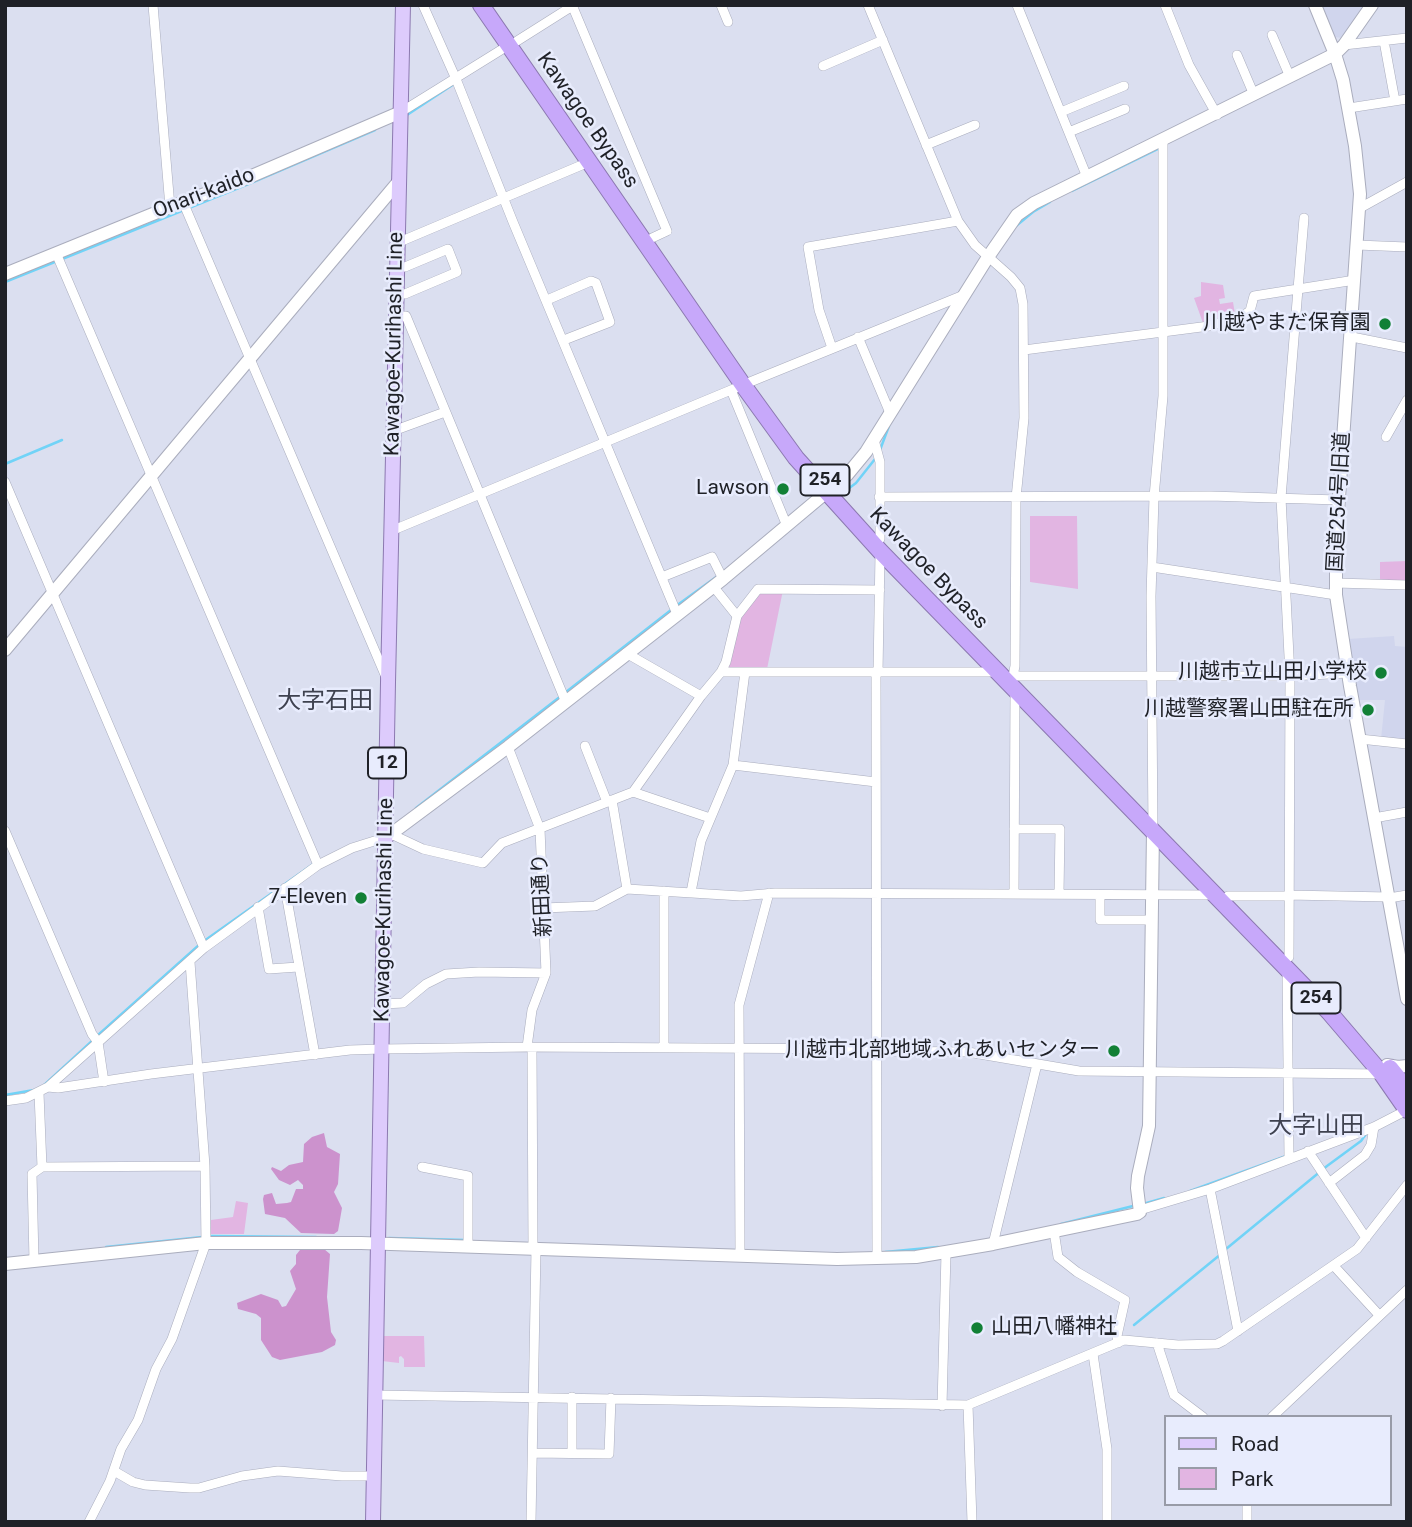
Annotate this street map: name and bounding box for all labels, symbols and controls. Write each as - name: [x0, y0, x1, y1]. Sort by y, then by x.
- street label: Kawagoe Bypass: [531, 48, 643, 194]
- street label: Onari-kaido: [150, 163, 258, 225]
- street label: Kawagoe-Kurihashi Line: [380, 232, 410, 456]
- place label: 川越やまだ保育園: [1203, 311, 1371, 337]
- marker: 川越やまだ保育園: [1377, 316, 1393, 332]
- street label: 国道254号旧道: [1324, 431, 1356, 573]
- road number: 254: [800, 464, 850, 495]
- place label: Lawson: [696, 476, 769, 502]
- marker: Lawson: [775, 481, 791, 497]
- street label: Kawagoe Bypass: [863, 503, 993, 635]
- place label: 川越市立山田小学校: [1178, 660, 1367, 686]
- marker: 川越市立山田小学校: [1373, 665, 1389, 681]
- district label: 大字石田: [277, 688, 373, 716]
- place label: 川越警察署山田駐在所: [1144, 697, 1354, 723]
- marker: 川越警察署山田駐在所: [1360, 702, 1376, 718]
- road number: 12: [368, 748, 406, 778]
- street label: Kawagoe-Kurihashi Line: [370, 798, 400, 1022]
- street label: 新田通り: [528, 852, 558, 938]
- place label: 7-Eleven: [269, 885, 347, 911]
- marker: 7-Eleven: [353, 890, 369, 906]
- road number: 254: [1292, 982, 1340, 1014]
- place label: 川越市北部地域ふれあいセンター: [785, 1038, 1100, 1064]
- marker: 川越市北部地域ふれあいセンター: [1106, 1043, 1122, 1059]
- district label: 大字山田: [1268, 1113, 1364, 1141]
- place label: 山田八幡神社: [991, 1315, 1117, 1341]
- marker: 山田八幡神社: [969, 1320, 985, 1336]
- legend: [1164, 1415, 1391, 1506]
- text: Road: [1231, 1432, 1279, 1456]
- text: Park: [1231, 1467, 1273, 1491]

